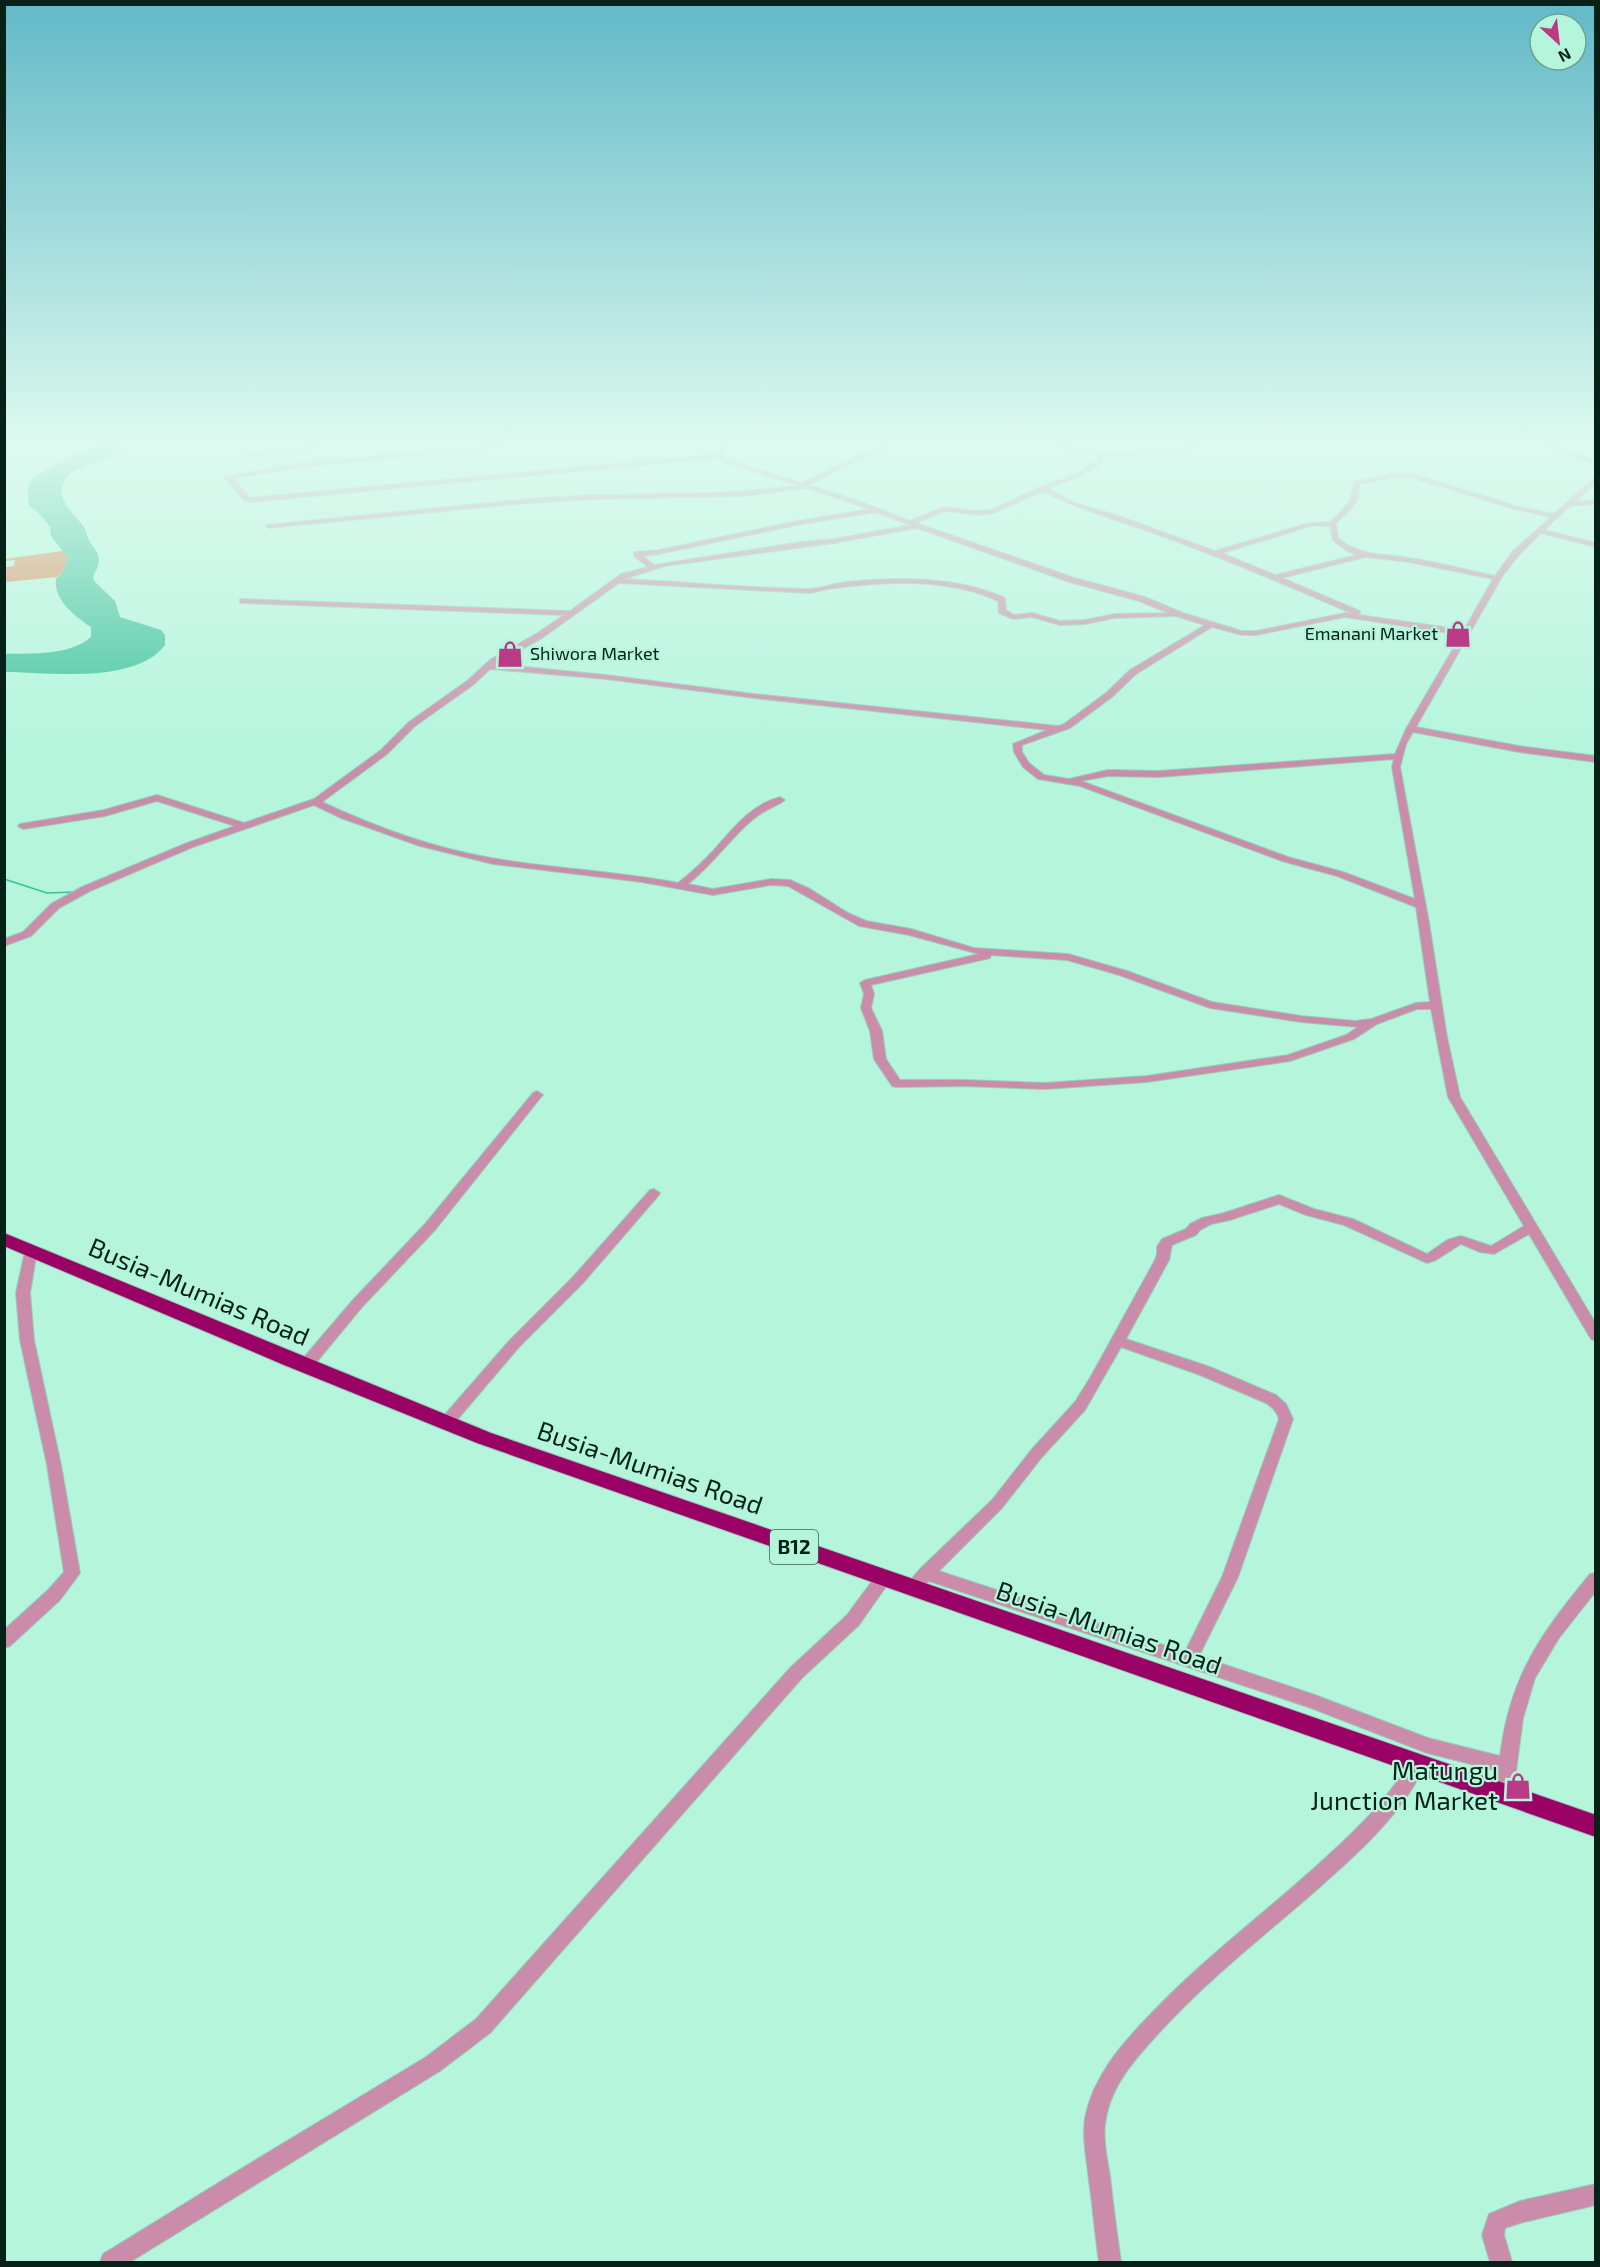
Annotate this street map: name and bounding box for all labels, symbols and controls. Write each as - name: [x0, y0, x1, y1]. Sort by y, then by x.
- north arrow: [1528, 12, 1588, 72]
- text: N: [1556, 45, 1575, 67]
- shop icon: Emanani Market: [1443, 619, 1473, 649]
- place label: Emanani Market: [1305, 622, 1438, 644]
- shop icon: Shiwora Market: [495, 639, 525, 669]
- place label: Shiwora Market: [530, 642, 660, 664]
- street label: Busia-Mumias Road: [85, 1230, 315, 1351]
- street label: Busia-Mumias Road: [534, 1413, 767, 1520]
- road number: B12: [770, 1530, 818, 1564]
- street label: Busia-Mumias Road: [993, 1573, 1226, 1680]
- place label: Matungu Junction Market: [1310, 1754, 1498, 1815]
- shop icon: Matungu Junction Market: [1503, 1771, 1533, 1801]

